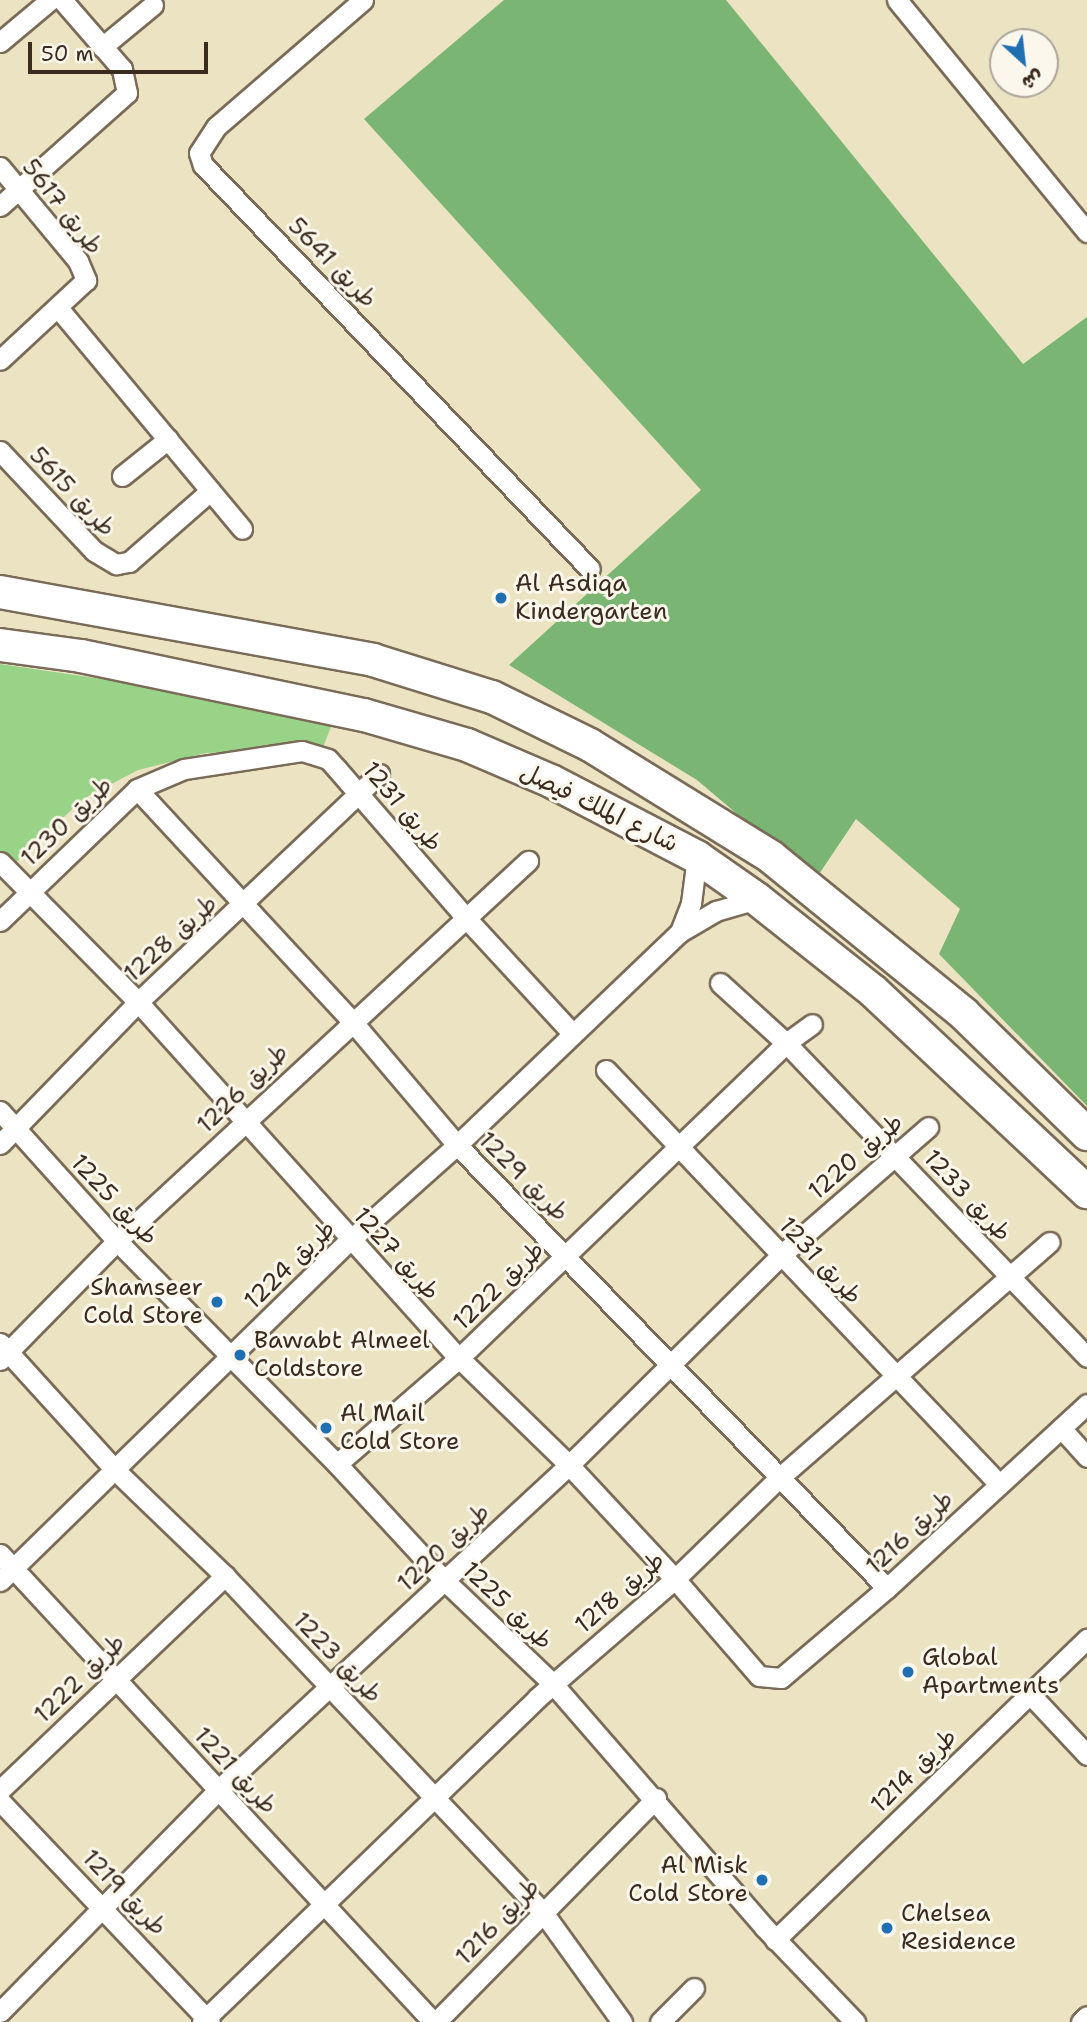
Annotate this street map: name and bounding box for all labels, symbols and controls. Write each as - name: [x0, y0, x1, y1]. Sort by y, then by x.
- scale bar: [32, 28, 212, 72]
- north arrow: [989, 28, 1059, 98]
- text: 50 m: [41, 40, 94, 68]
- text: ش: [1018, 64, 1048, 96]
- street label: طريق 5617: [16, 153, 108, 261]
- street label: طريق 5641: [282, 212, 382, 314]
- street label: طريق 5615: [23, 441, 121, 543]
- place label: Al Asdiqa Kindergarten: [515, 570, 667, 626]
- marker: Al Asdiqa Kindergarten: [493, 590, 509, 606]
- street label: طريق 1231: [356, 756, 448, 858]
- street label: شارع الملك فيصل: [515, 757, 683, 859]
- street label: طريق 1230: [15, 771, 119, 873]
- street label: طريق 1228: [118, 890, 224, 988]
- street label: طريق 1226: [191, 1039, 295, 1139]
- street label: طريق 1220: [803, 1108, 909, 1206]
- street label: طريق 1229: [472, 1126, 574, 1228]
- street label: طريق 1233: [917, 1144, 1017, 1248]
- street label: طريق 1225: [65, 1148, 163, 1252]
- street label: طريق 1227: [347, 1202, 445, 1306]
- street label: طريق 1231: [772, 1212, 868, 1310]
- street label: طريق 1224: [239, 1215, 341, 1315]
- street label: طريق 1222: [448, 1236, 550, 1336]
- place label: Shamseer Cold Store: [83, 1274, 203, 1330]
- marker: Shamseer Cold Store: [209, 1294, 225, 1310]
- place label: Bawabt Almeel Coldstore: [254, 1327, 430, 1383]
- marker: Bawabt Almeel Coldstore: [232, 1347, 248, 1363]
- place label: Al Mail Cold Store: [340, 1400, 460, 1456]
- marker: Al Mail Cold Store: [318, 1420, 334, 1436]
- street label: طريق 1216: [860, 1485, 960, 1581]
- street label: طريق 1220: [392, 1498, 496, 1598]
- street label: طريق 1218: [569, 1546, 671, 1640]
- street label: طريق 1225: [456, 1556, 558, 1656]
- street label: طريق 1223: [287, 1607, 387, 1709]
- street label: طريق 1222: [29, 1629, 131, 1729]
- place label: Global Apartments: [922, 1644, 1059, 1700]
- marker: Global Apartments: [900, 1664, 916, 1680]
- street label: طريق 1221: [187, 1721, 283, 1821]
- street label: طريق 1214: [865, 1723, 963, 1819]
- street label: طريق 1219: [76, 1844, 172, 1942]
- place label: Al Misk Cold Store: [628, 1852, 748, 1908]
- marker: Al Misk Cold Store: [754, 1872, 770, 1888]
- street label: طريق 1216: [450, 1873, 546, 1971]
- place label: Chelsea Residence: [901, 1900, 1016, 1956]
- marker: Chelsea Residence: [879, 1920, 895, 1936]

